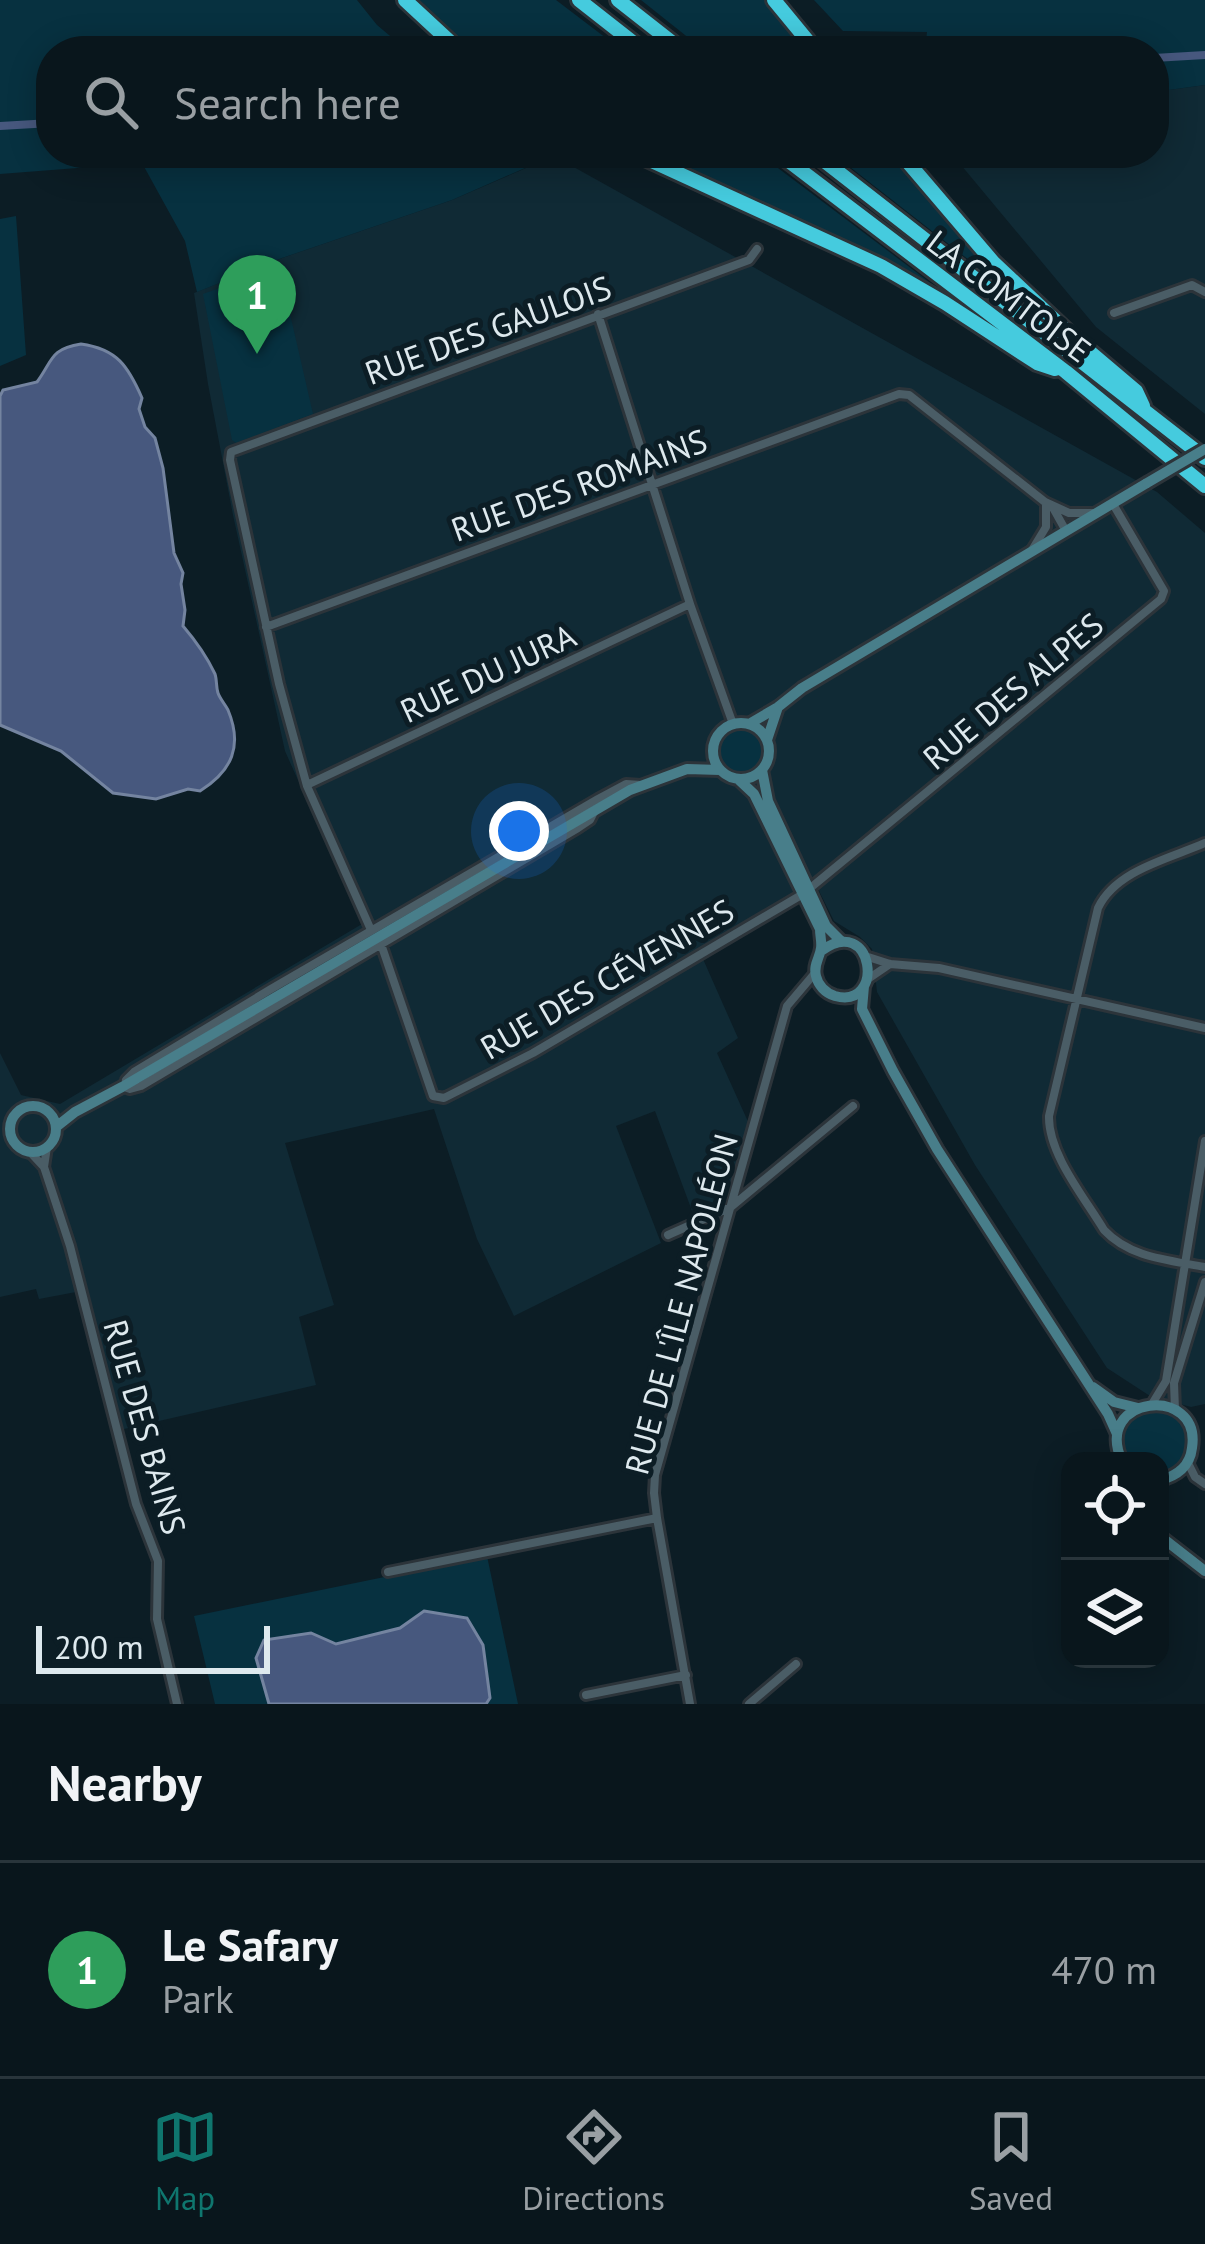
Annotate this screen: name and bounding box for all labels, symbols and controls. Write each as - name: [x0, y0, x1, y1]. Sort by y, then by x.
- search box: [36, 36, 1169, 168]
- icon: search: [78, 69, 144, 135]
- text: Search here: [174, 73, 401, 131]
- street label: LA COMTOISE: [919, 220, 1100, 371]
- pin: 1: [218, 255, 296, 354]
- street label: RUE DES GAULOIS: [359, 265, 617, 394]
- street label: RUE DES ROMAINS: [445, 418, 712, 551]
- street label: RUE DES ALPES: [914, 603, 1112, 779]
- street label: RUE DU JURA: [393, 613, 583, 732]
- your location: [489, 801, 549, 861]
- street label: RUE DES CÉVENNES: [472, 888, 741, 1069]
- street label: RUE DE L'ÎLE NAPOLÉON: [614, 1129, 747, 1479]
- street label: RUE DES BAINS: [94, 1315, 197, 1539]
- map controls: [1061, 1452, 1169, 1668]
- button: locate: [1061, 1452, 1169, 1560]
- button: layers: [1061, 1560, 1169, 1668]
- scale bar: [36, 1620, 270, 1673]
- text: 200 m: [54, 1625, 144, 1668]
- text: Nearby: [48, 1749, 202, 1815]
- text: Le Safary: [162, 1915, 338, 1973]
- text: 1: [76, 1944, 98, 1995]
- text: 470 m: [1051, 1944, 1157, 1995]
- text: Park: [162, 1973, 234, 2024]
- tab: Map: [152, 2104, 218, 2219]
- tab: Directions: [522, 2104, 665, 2219]
- tab: Saved: [969, 2104, 1053, 2219]

